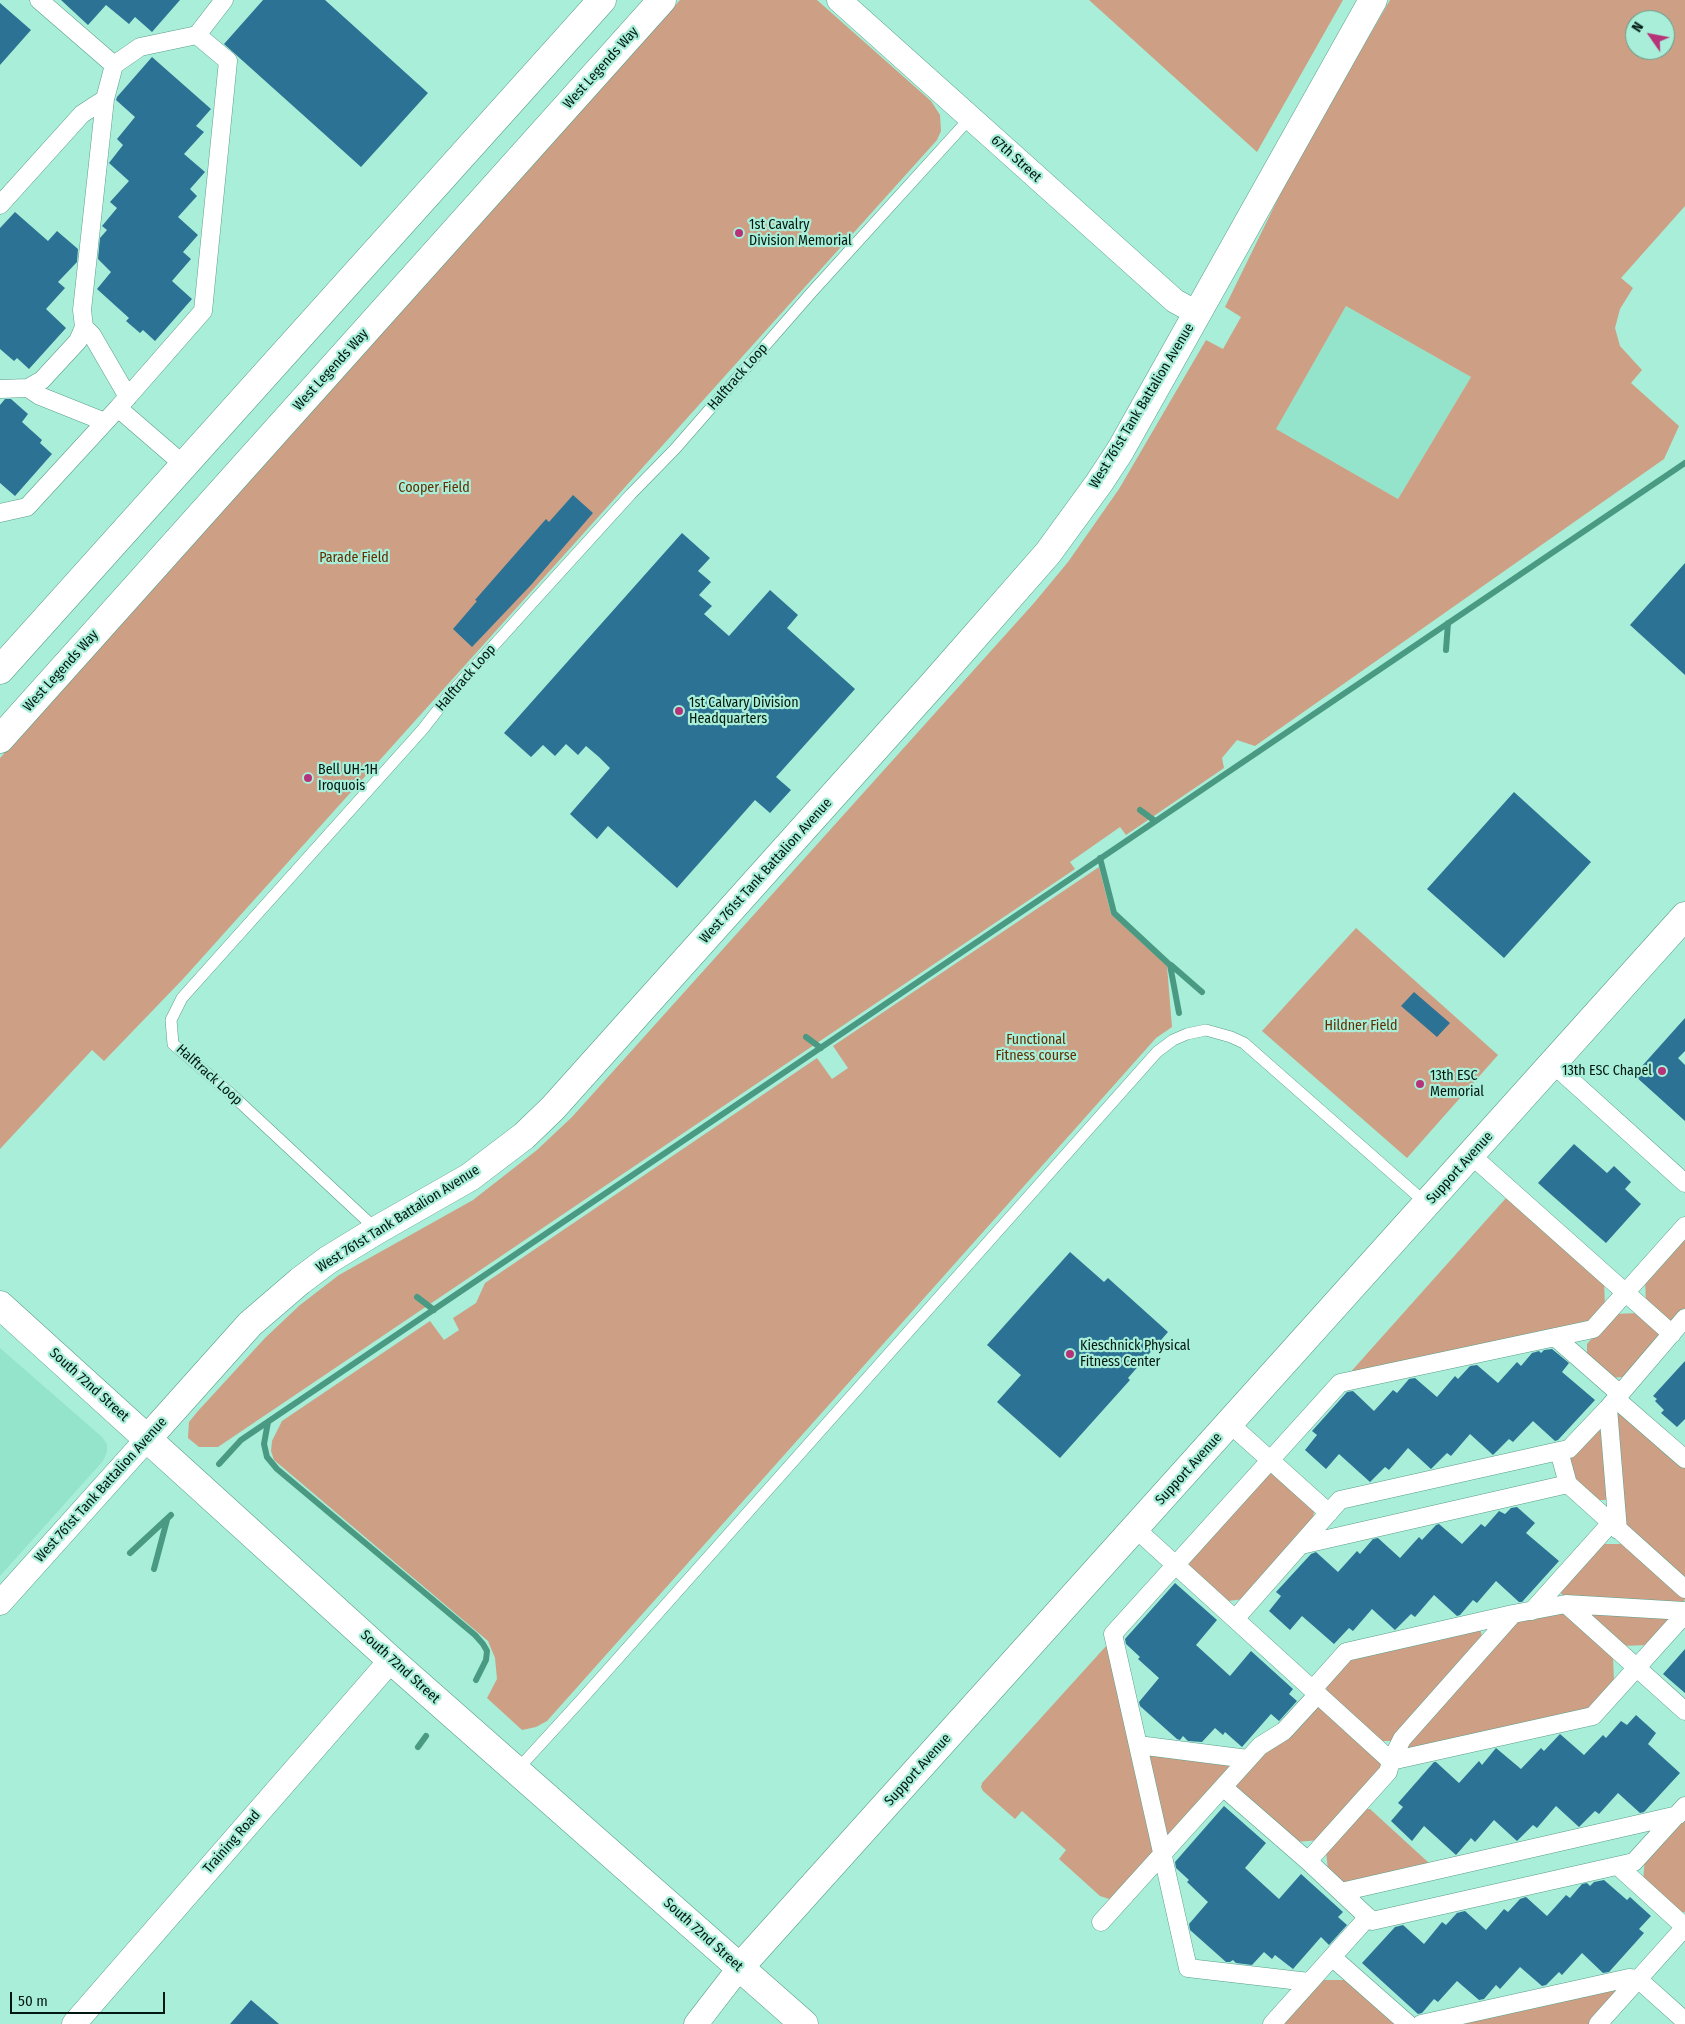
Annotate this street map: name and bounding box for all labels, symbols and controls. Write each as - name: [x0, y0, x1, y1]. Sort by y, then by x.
- north arrow: [1625, 10, 1675, 60]
- text: N: [1628, 19, 1647, 35]
- street label: West Legends Way: [560, 24, 642, 112]
- street label: 67th Street: [987, 132, 1045, 186]
- place label: 1st Cavalry Division Memorial: [749, 217, 852, 250]
- marker: 1st Cavalry Division Memorial: [733, 227, 745, 239]
- street label: West 761st Tank Battalion Avenue: [1086, 320, 1198, 492]
- street label: West Legends Way: [290, 326, 372, 414]
- street label: Halftrack Loop: [704, 340, 772, 414]
- park label: Cooper Field: [398, 480, 470, 496]
- park label: Parade Field: [319, 550, 389, 566]
- street label: West Legends Way: [20, 627, 102, 715]
- street label: Halftrack Loop: [432, 641, 500, 715]
- place label: 1st Calvary Division Headquarters: [689, 695, 799, 728]
- marker: 1st Calvary Division Headquarters: [673, 705, 685, 717]
- place label: Bell UH-1H Iroquois: [318, 762, 378, 794]
- marker: Bell UH-1H Iroquois: [302, 772, 314, 784]
- street label: West 761st Tank Battalion Avenue: [696, 795, 836, 947]
- park label: Hildner Field: [1325, 1018, 1397, 1034]
- park label: Functional Fitness course: [995, 1032, 1077, 1064]
- street label: Halftrack Loop: [173, 1041, 245, 1109]
- place label: 13th ESC Chapel: [1562, 1063, 1652, 1079]
- marker: 13th ESC Chapel: [1656, 1065, 1668, 1077]
- place label: 13th ESC Memorial: [1430, 1068, 1484, 1100]
- marker: 13th ESC Memorial: [1414, 1078, 1426, 1090]
- street label: Support Avenue: [1423, 1128, 1497, 1208]
- street label: West 761st Tank Battalion Avenue: [313, 1162, 483, 1276]
- place label: Kieschnick Physical Fitness Center: [1080, 1338, 1190, 1370]
- street label: South 72nd Street: [46, 1345, 132, 1425]
- marker: Kieschnick Physical Fitness Center: [1064, 1348, 1076, 1360]
- street label: West 761st Tank Battalion Avenue: [31, 1414, 171, 1566]
- street label: Support Avenue: [1152, 1429, 1226, 1509]
- street label: South 72nd Street: [357, 1627, 443, 1707]
- street label: Support Avenue: [881, 1730, 955, 1810]
- street label: Training Road: [200, 1807, 264, 1877]
- street label: South 72nd Street: [660, 1895, 746, 1975]
- scale bar: [12, 1982, 168, 2014]
- text: 50 m: [18, 1992, 48, 2010]

